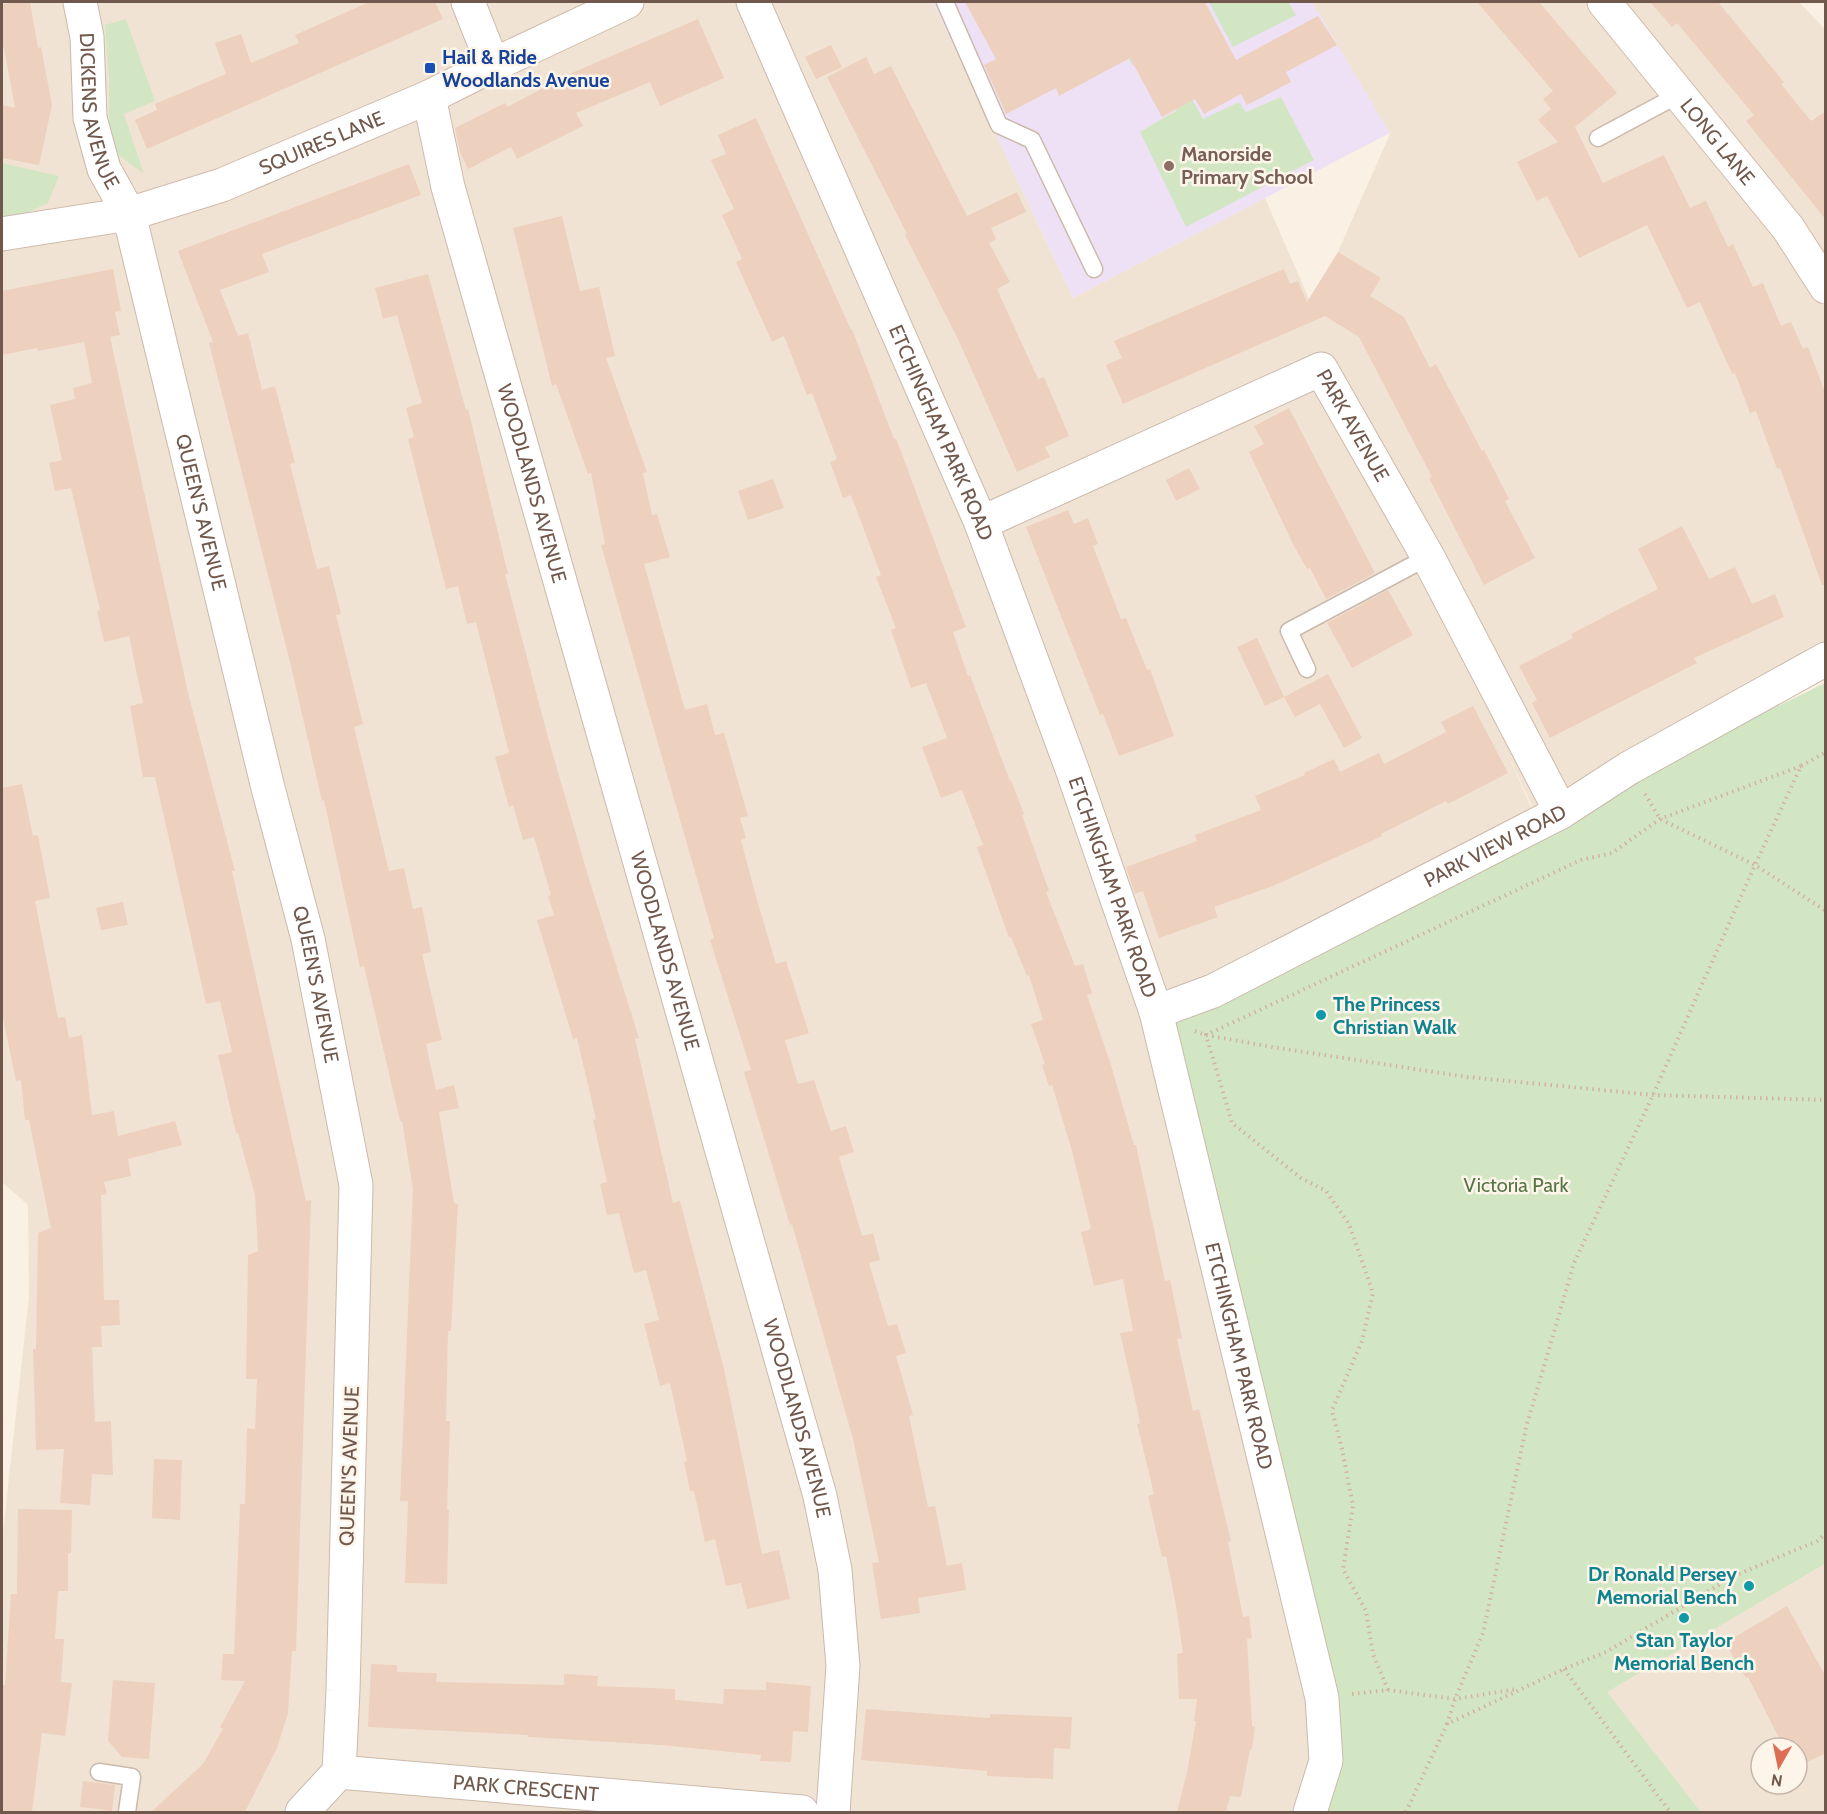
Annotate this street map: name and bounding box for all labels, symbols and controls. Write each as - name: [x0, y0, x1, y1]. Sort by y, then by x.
- street label: DICKENS AVENUE: [75, 32, 125, 193]
- place label: Hail & Ride Woodlands Avenue: [442, 45, 609, 92]
- marker: Hail & Ride Woodlands Avenue: [423, 61, 437, 75]
- street label: LONG LANE: [1675, 93, 1760, 190]
- street label: SQUIRES LANE: [255, 106, 388, 180]
- place label: Manorside Primary School: [1181, 142, 1313, 189]
- marker: Manorside Primary School: [1162, 159, 1176, 173]
- street label: ETCHINGHAM PARK ROAD: [884, 321, 998, 544]
- street label: PARK AVENUE: [1312, 365, 1394, 486]
- street label: WOODLANDS AVENUE: [493, 381, 572, 585]
- street label: QUEEN'S AVENUE: [171, 432, 232, 593]
- street label: ETCHINGHAM PARK ROAD: [1064, 773, 1162, 1001]
- street label: PARK VIEW ROAD: [1420, 799, 1570, 892]
- street label: WOODLANDS AVENUE: [625, 849, 705, 1053]
- street label: QUEEN'S AVENUE: [288, 903, 344, 1065]
- place label: The Princess Christian Walk: [1333, 992, 1457, 1039]
- marker: The Princess Christian Walk: [1314, 1008, 1328, 1022]
- park label: Victoria Park: [1464, 1173, 1568, 1197]
- street label: ETCHINGHAM PARK ROAD: [1200, 1240, 1278, 1472]
- street label: WOODLANDS AVENUE: [758, 1316, 836, 1520]
- street label: QUEEN'S AVENUE: [334, 1386, 364, 1546]
- place label: Dr Ronald Persey Memorial Bench: [1588, 1562, 1737, 1609]
- marker: Dr Ronald Persey Memorial Bench: [1742, 1579, 1756, 1593]
- marker: Stan Taylor Memorial Bench: [1677, 1611, 1691, 1625]
- place label: Stan Taylor Memorial Bench: [1614, 1628, 1754, 1675]
- north arrow: [1749, 1736, 1809, 1796]
- street label: PARK CRESCENT: [452, 1770, 600, 1806]
- text: N: [1770, 1770, 1784, 1791]

